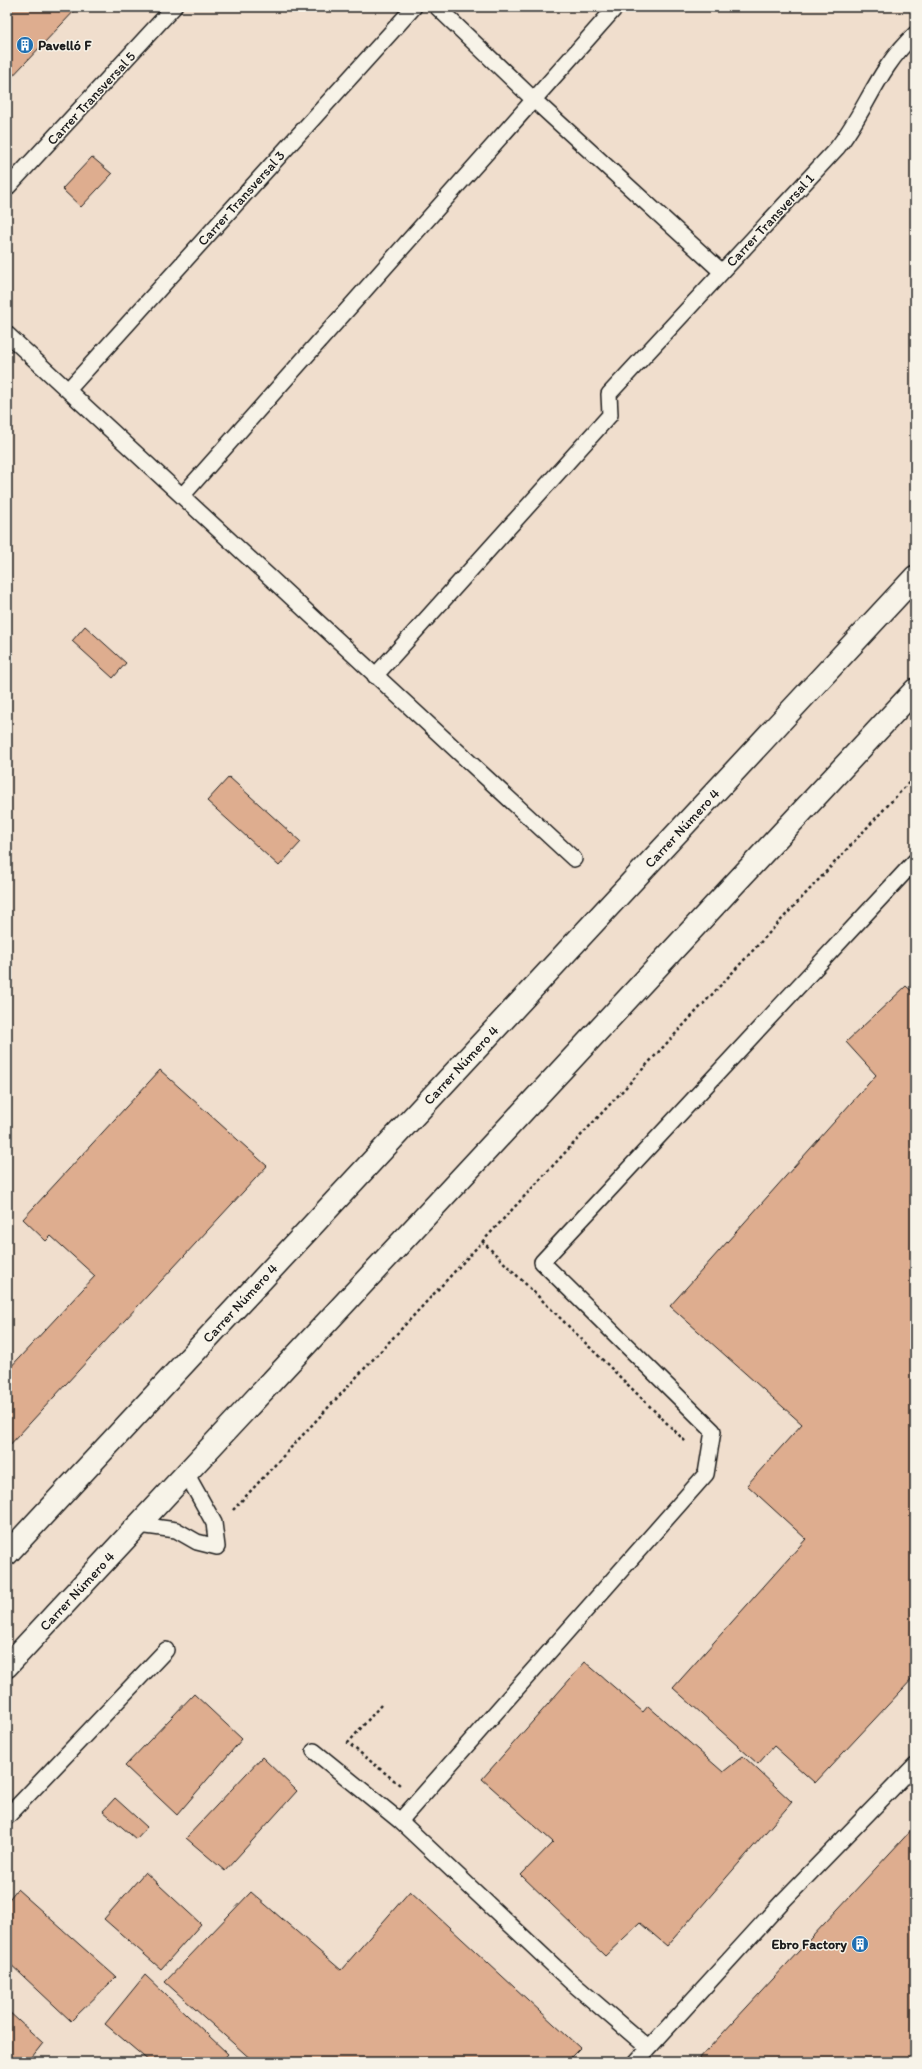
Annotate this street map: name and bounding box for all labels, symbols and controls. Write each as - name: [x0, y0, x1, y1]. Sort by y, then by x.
- building icon: Pavelló F: [15, 35, 35, 55]
- place label: Pavelló F: [38, 37, 92, 54]
- street label: Carrer Transversal 5: [44, 48, 139, 149]
- street label: Carrer Transversal 3: [194, 147, 289, 249]
- street label: Carrer Transversal 1: [723, 170, 818, 270]
- street label: Carrer Número 4: [641, 785, 724, 872]
- street label: Carrer Número 4: [420, 1022, 503, 1109]
- street label: Carrer Número 4: [199, 1260, 282, 1347]
- street label: Carrer Número 4: [36, 1548, 119, 1635]
- building icon: Ebro Factory: [850, 1934, 870, 1954]
- place label: Ebro Factory: [771, 1936, 847, 1953]

